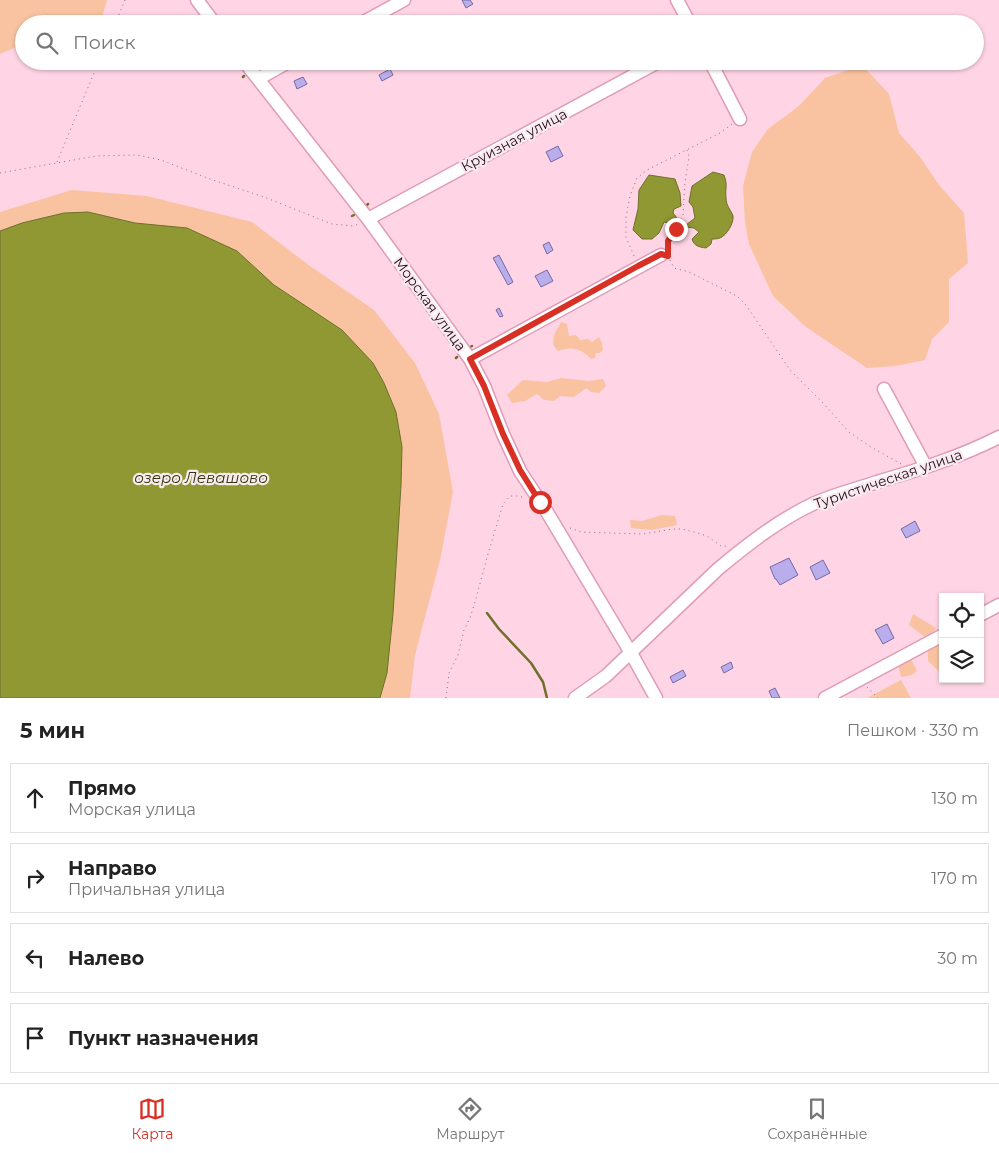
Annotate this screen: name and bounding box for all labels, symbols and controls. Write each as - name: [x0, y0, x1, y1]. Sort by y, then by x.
- search box: [15, 15, 984, 70]
- icon: search: [33, 29, 61, 57]
- text: Поиск: [73, 31, 136, 54]
- street label: Круизная улица: [458, 104, 570, 176]
- route end: [665, 218, 688, 241]
- street label: Морская улица: [390, 253, 470, 355]
- street label: Туристическая улица: [811, 445, 965, 513]
- water label: озеро Левашово: [134, 468, 268, 487]
- route start: [529, 491, 552, 514]
- map controls: [939, 593, 984, 683]
- button: locate: [939, 593, 984, 638]
- button: layers: [939, 638, 984, 683]
- text: 5 мин: [20, 718, 85, 743]
- text: Пешком · 330 m: [847, 721, 979, 740]
- text: Прямо: [68, 777, 136, 800]
- icon: ahead: [21, 784, 49, 812]
- text: 130 m: [931, 789, 978, 808]
- text: Морская улица: [68, 800, 196, 819]
- text: Направо: [68, 857, 157, 880]
- icon: right: [21, 864, 49, 892]
- text: 170 m: [931, 869, 978, 888]
- text: Причальная улица: [68, 880, 225, 899]
- icon: left: [21, 944, 49, 972]
- text: Налево: [68, 947, 144, 970]
- text: 30 m: [937, 949, 978, 968]
- icon: arrive: [21, 1024, 49, 1052]
- text: Пункт назначения: [68, 1027, 259, 1050]
- tab: Карта: [131, 1095, 173, 1143]
- tab: Маршрут: [436, 1095, 504, 1143]
- tab: Сохранённые: [767, 1095, 867, 1143]

